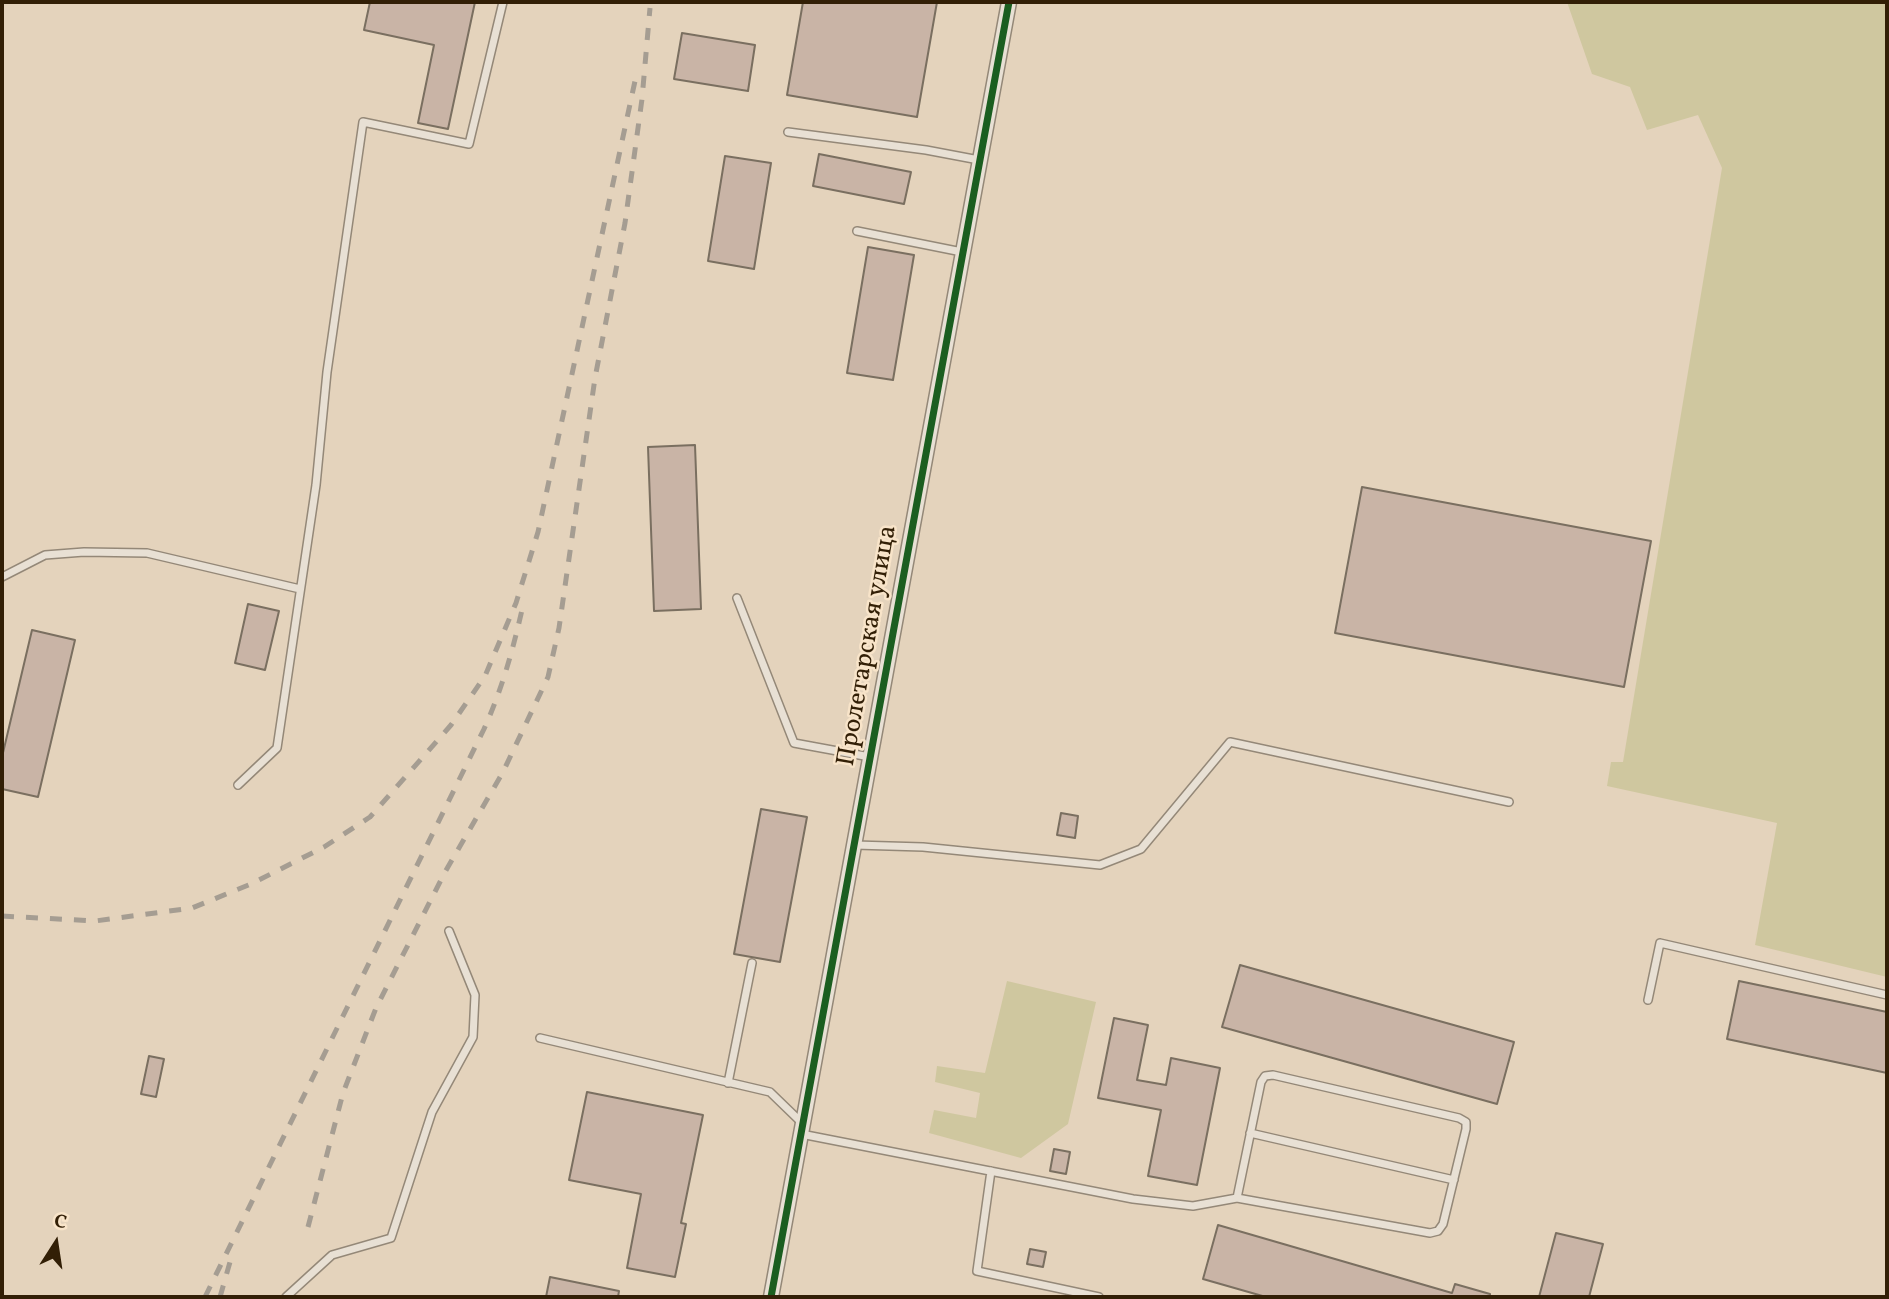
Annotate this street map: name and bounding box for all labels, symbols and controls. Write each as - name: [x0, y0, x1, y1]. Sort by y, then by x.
- street label: Пролетарская улица: [832, 523, 906, 769]
- north arrow: [21, 1208, 91, 1278]
- text: С: [52, 1208, 69, 1236]

